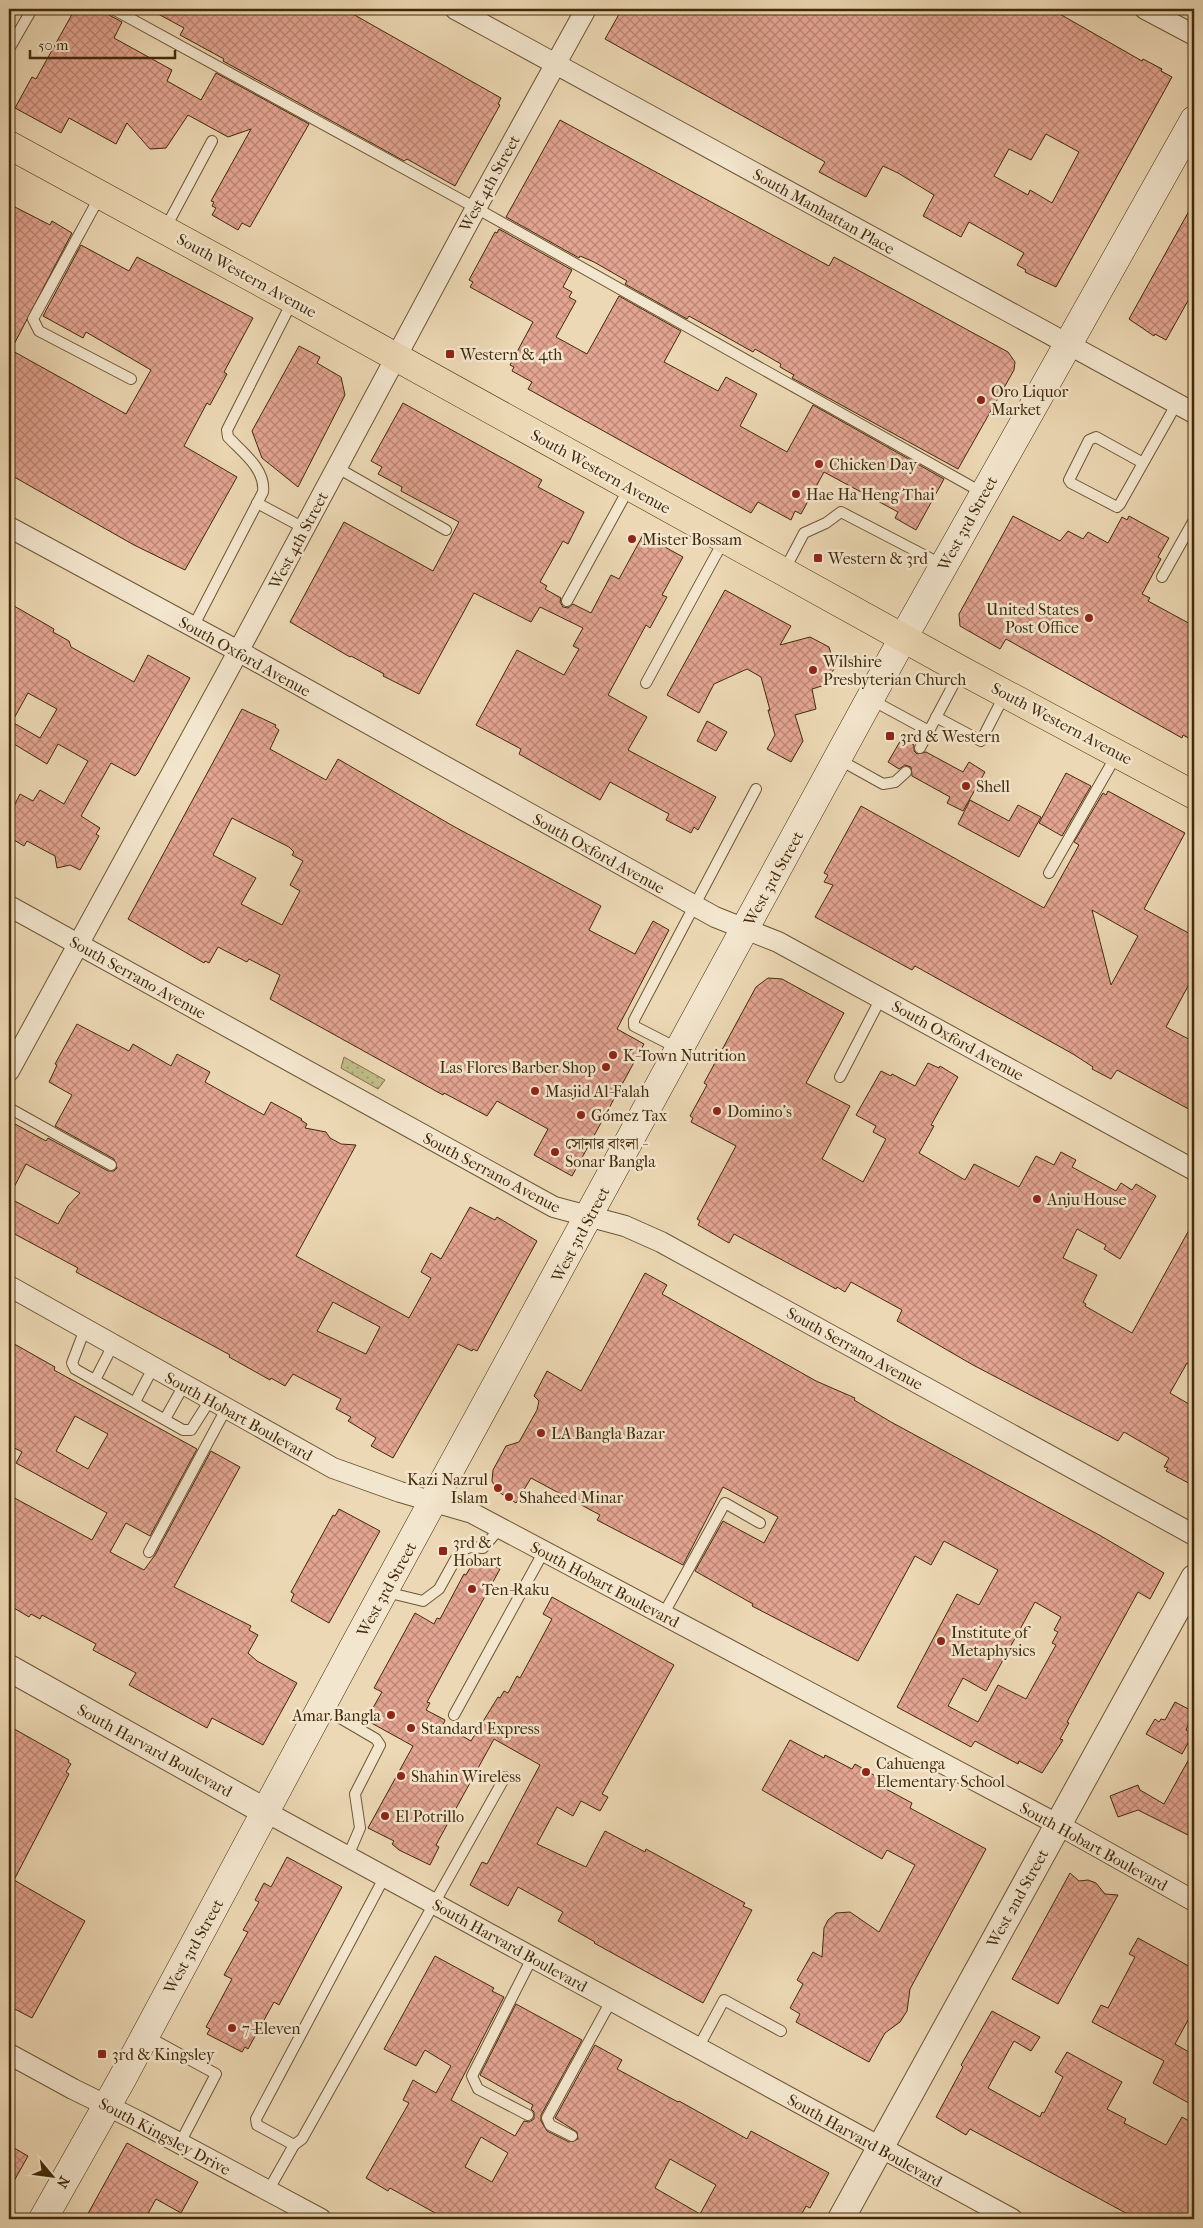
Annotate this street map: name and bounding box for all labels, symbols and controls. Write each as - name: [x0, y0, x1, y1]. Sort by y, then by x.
- scale bar: [30, 28, 175, 60]
- text: 50 m: [38, 36, 69, 54]
- street label: West 4th Street: [455, 131, 524, 236]
- street label: South Manhattan Place: [750, 165, 898, 258]
- street label: South Western Avenue: [174, 229, 320, 322]
- place label: Western & 4th: [459, 345, 562, 364]
- marker: Western & 4th: [444, 348, 456, 360]
- place label: Oro Liquor Market: [991, 382, 1068, 419]
- marker: Oro Liquor Market: [975, 394, 987, 406]
- street label: South Western Avenue: [528, 425, 674, 518]
- place label: Chicken Day: [829, 455, 917, 474]
- marker: Chicken Day: [813, 458, 825, 470]
- street label: West 3rd Street: [933, 472, 1001, 575]
- place label: Hae Ha Heng Thai: [806, 485, 935, 504]
- street label: West 4th Street: [264, 488, 332, 593]
- marker: Hae Ha Heng Thai: [790, 488, 802, 500]
- place label: Mister Bossam: [642, 530, 743, 549]
- marker: Mister Bossam: [626, 533, 638, 545]
- place label: Western & 3rd: [827, 549, 928, 568]
- marker: Western & 3rd: [812, 552, 824, 564]
- place label: United States Post Office: [986, 600, 1079, 637]
- street label: South Oxford Avenue: [176, 612, 314, 701]
- marker: United States Post Office: [1083, 612, 1095, 624]
- place label: Wilshire Presbyterian Church: [822, 652, 966, 689]
- marker: Wilshire Presbyterian Church: [807, 664, 819, 676]
- street label: South Western Avenue: [988, 678, 1135, 769]
- place label: 3rd & Western: [900, 727, 1001, 746]
- marker: 3rd & Western: [884, 730, 896, 742]
- place label: Shell: [976, 777, 1010, 796]
- marker: Shell: [960, 780, 972, 792]
- street label: South Oxford Avenue: [530, 809, 668, 898]
- street label: West 3rd Street: [739, 827, 807, 930]
- street label: South Serrano Avenue: [66, 932, 209, 1023]
- street label: South Oxford Avenue: [889, 996, 1027, 1085]
- place label: K-Town Nutrition: [623, 1046, 747, 1065]
- marker: K-Town Nutrition: [607, 1049, 619, 1061]
- place label: Las Flores Barber Shop: [439, 1058, 596, 1077]
- marker: Las Flores Barber Shop: [600, 1061, 612, 1073]
- place label: Masjid Al-Falah: [545, 1082, 649, 1101]
- marker: Masjid Al-Falah: [529, 1085, 541, 1097]
- place label: Domino's: [727, 1102, 792, 1121]
- marker: Domino's: [711, 1105, 723, 1117]
- place label: Gómez Tax: [591, 1106, 668, 1125]
- marker: Gómez Tax: [575, 1109, 587, 1121]
- street label: South Serrano Avenue: [420, 1128, 564, 1217]
- place label: সোনার বাংলা - Sonar Bangla: [565, 1134, 656, 1171]
- marker: সোনার বাংলা - Sonar Bangla: [549, 1146, 561, 1158]
- street label: West 3rd Street: [547, 1183, 614, 1286]
- place label: Anju House: [1046, 1190, 1127, 1209]
- marker: Anju House: [1031, 1193, 1043, 1205]
- street label: South Serrano Avenue: [783, 1303, 926, 1394]
- street label: South Hobart Boulevard: [162, 1368, 316, 1465]
- place label: LA Bangla Bazar: [551, 1424, 665, 1443]
- marker: LA Bangla Bazar: [535, 1427, 547, 1439]
- place label: Kazi Nazrul Islam: [407, 1470, 489, 1507]
- marker: Kazi Nazrul Islam: [492, 1482, 504, 1494]
- place label: Shaheed Minar: [519, 1488, 624, 1507]
- marker: Shaheed Minar: [503, 1491, 515, 1503]
- place label: 3rd & Hobart: [453, 1533, 502, 1570]
- street label: South Hobart Boulevard: [527, 1537, 683, 1632]
- street label: West 3rd Street: [352, 1538, 420, 1641]
- marker: 3rd & Hobart: [437, 1545, 449, 1557]
- place label: Ten-Raku: [482, 1580, 549, 1599]
- marker: Ten-Raku: [466, 1583, 478, 1595]
- place label: Institute of Metaphysics: [951, 1623, 1035, 1660]
- marker: Institute of Metaphysics: [935, 1635, 947, 1647]
- street label: South Harvard Boulevard: [74, 1700, 236, 1801]
- place label: Amar Bangla: [291, 1706, 382, 1725]
- marker: Amar Bangla: [385, 1709, 397, 1721]
- place label: Standard Express: [421, 1719, 540, 1738]
- marker: Standard Express: [405, 1722, 417, 1734]
- place label: Cahuenga Elementary School: [876, 1754, 1005, 1791]
- marker: Cahuenga Elementary School: [860, 1766, 872, 1778]
- place label: Shahin Wireless: [411, 1767, 521, 1786]
- marker: Shahin Wireless: [395, 1770, 407, 1782]
- street label: South Hobart Boulevard: [1017, 1798, 1171, 1895]
- place label: El Potrillo: [395, 1807, 464, 1826]
- marker: El Potrillo: [379, 1810, 391, 1822]
- street label: West 2nd Street: [982, 1846, 1052, 1952]
- street label: West 3rd Street: [159, 1895, 227, 1998]
- street label: South Harvard Boulevard: [429, 1895, 591, 1996]
- place label: 7-Eleven: [242, 2019, 301, 2038]
- marker: 7-Eleven: [226, 2022, 238, 2034]
- place label: 3rd & Kingsley: [112, 2045, 215, 2064]
- marker: 3rd & Kingsley: [96, 2048, 108, 2060]
- street label: South Harvard Boulevard: [784, 2090, 946, 2191]
- street label: South Kingsley Drive: [96, 2094, 234, 2179]
- north arrow: [28, 2150, 78, 2200]
- text: N: [53, 2173, 73, 2191]

